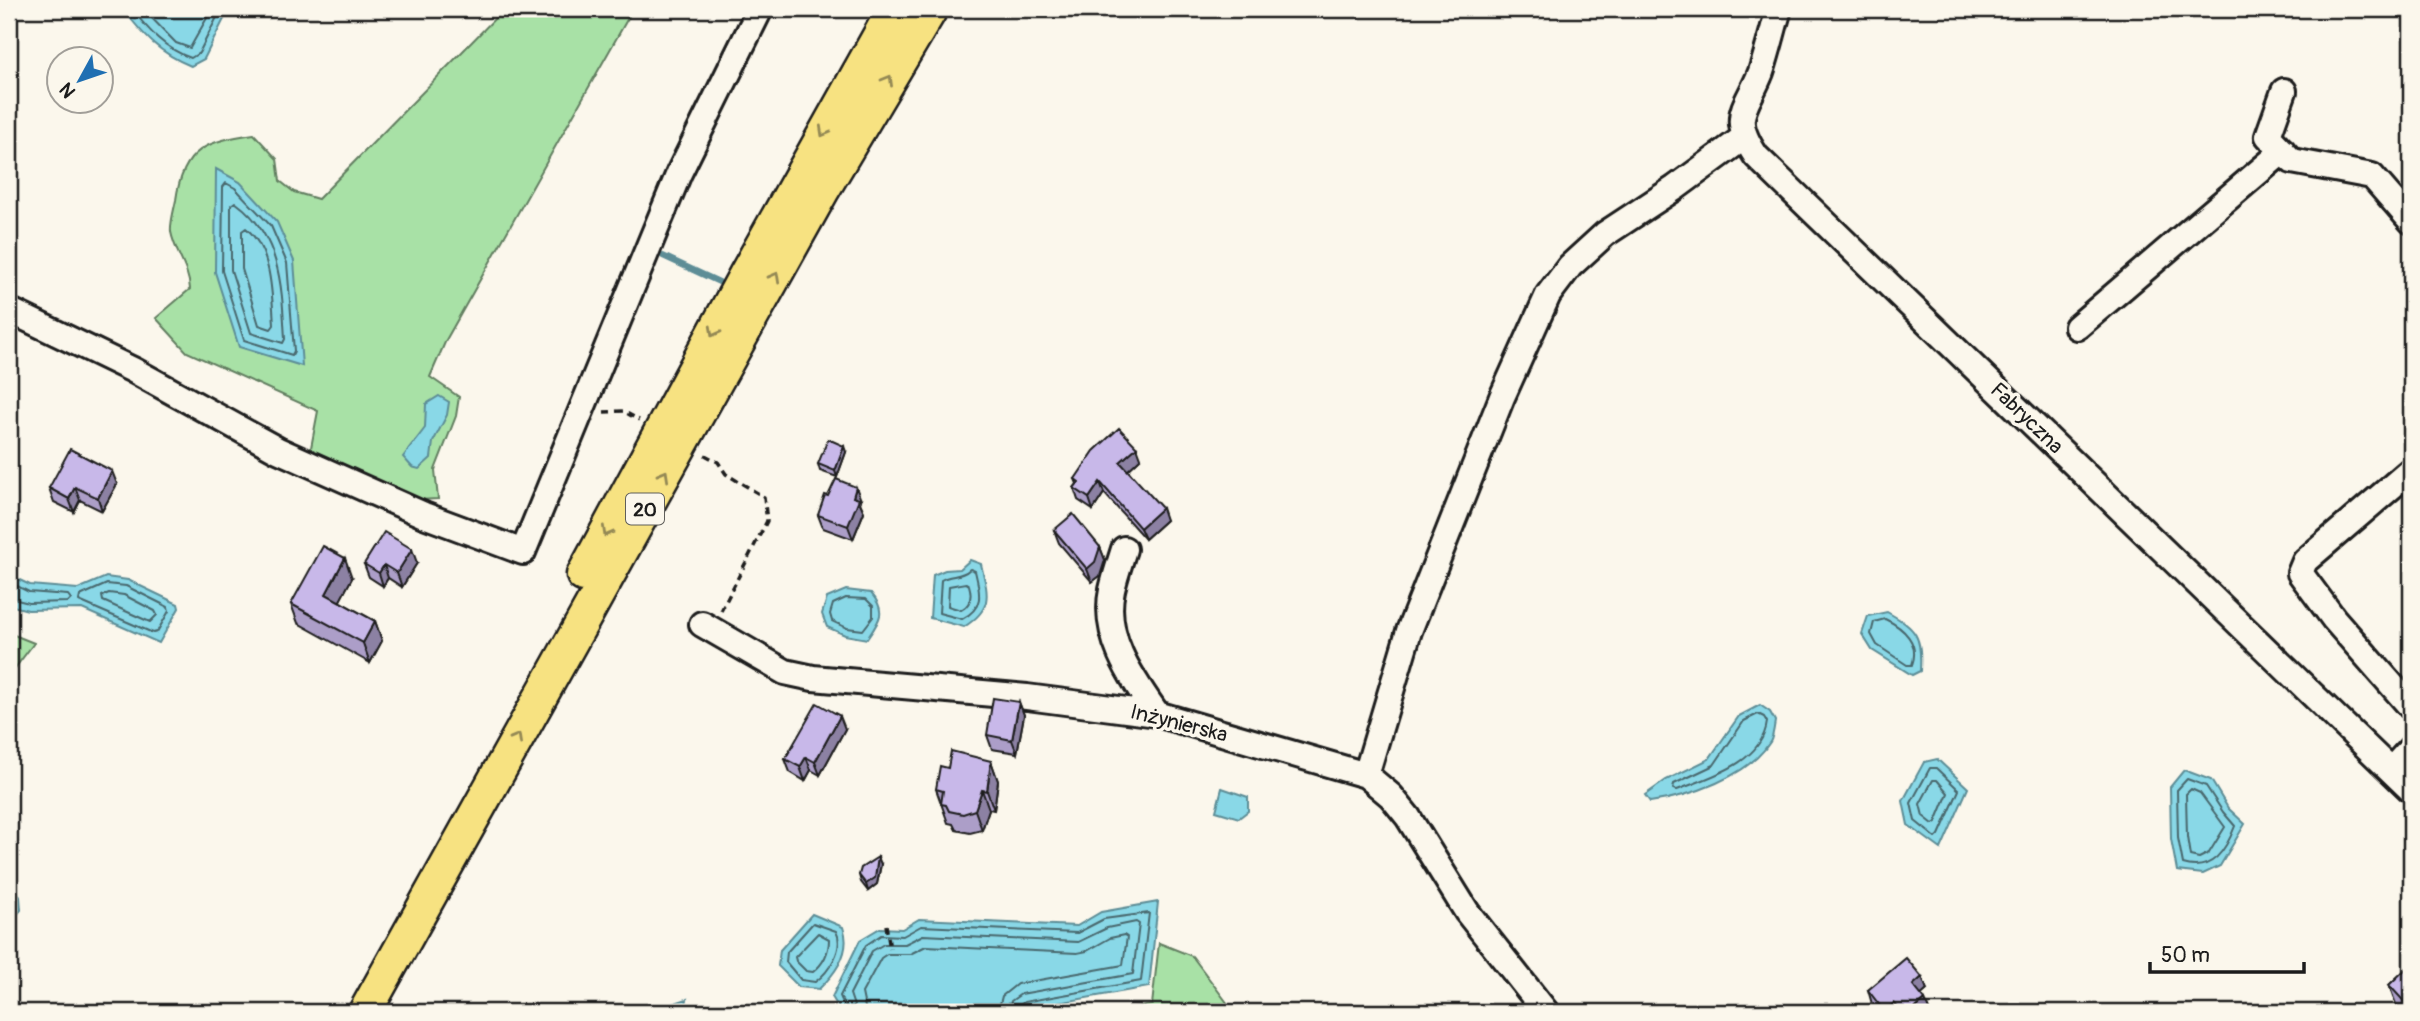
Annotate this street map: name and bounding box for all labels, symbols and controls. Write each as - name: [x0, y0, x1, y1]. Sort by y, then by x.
- north arrow: [46, 46, 116, 116]
- one-way arrow: [880, 74, 893, 87]
- text: N: [54, 78, 81, 103]
- one-way arrow: [819, 125, 832, 138]
- one-way arrow: [767, 271, 780, 284]
- one-way arrow: [709, 324, 723, 337]
- street label: Fabryczna: [1984, 377, 2069, 460]
- one-way arrow: [656, 470, 669, 483]
- road number: 20: [626, 494, 664, 524]
- one-way arrow: [602, 525, 615, 537]
- street label: Inżynierska: [1128, 698, 1230, 749]
- one-way arrow: [509, 733, 522, 746]
- scale bar: [2150, 930, 2304, 974]
- text: 50 m: [2161, 942, 2210, 969]

